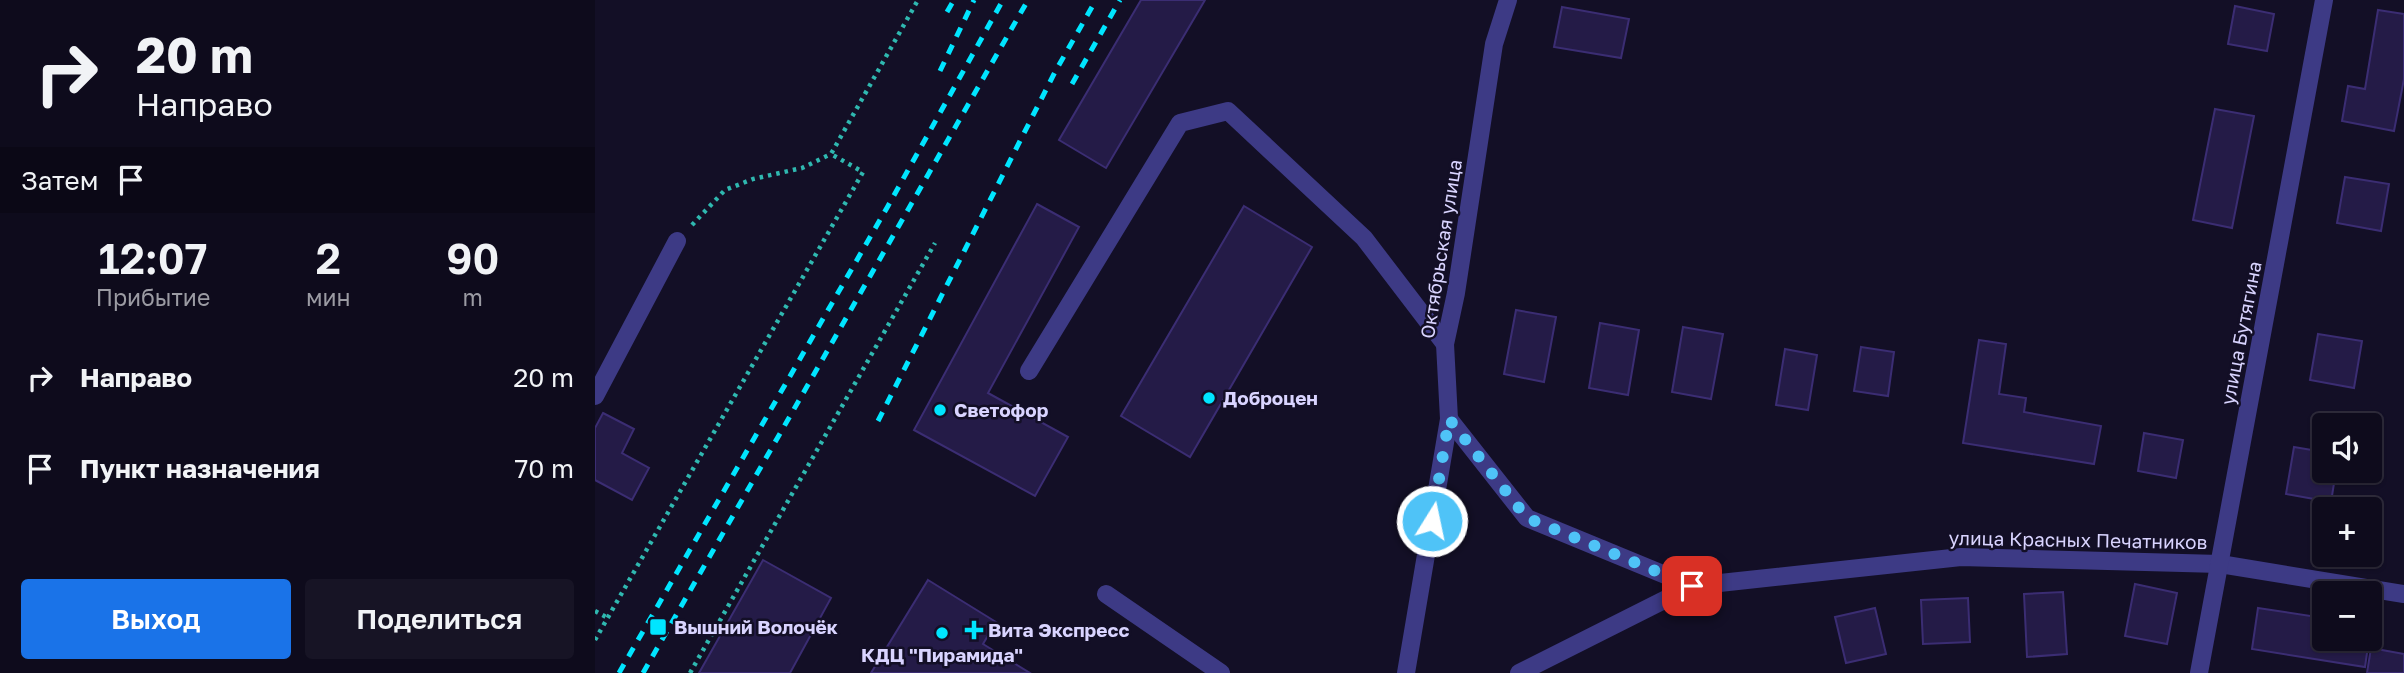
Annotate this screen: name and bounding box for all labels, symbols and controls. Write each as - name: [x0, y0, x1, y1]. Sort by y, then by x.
- text: 20 m: [136, 25, 253, 84]
- icon: right: [21, 28, 112, 119]
- text: Направо: [136, 85, 273, 123]
- street label: Октябрьская улица: [1415, 158, 1466, 340]
- icon: arrive: [112, 161, 150, 199]
- text: Затем: [21, 165, 98, 196]
- text: 12:07: [99, 233, 207, 283]
- text: 2: [316, 233, 341, 283]
- text: 90: [446, 233, 499, 283]
- street label: улица Бутягина: [2215, 259, 2266, 407]
- text: Прибытие: [96, 283, 210, 311]
- text: мин: [306, 283, 351, 311]
- text: m: [463, 283, 483, 311]
- icon: right: [21, 359, 59, 397]
- text: Направо: [80, 362, 192, 393]
- text: 20 m: [513, 362, 574, 393]
- place label: Доброцен: [1223, 386, 1318, 409]
- marker: Доброцен: [1201, 390, 1217, 406]
- place label: Светофор: [954, 398, 1049, 421]
- marker: Светофор: [932, 402, 948, 418]
- map controls: [2312, 413, 2382, 651]
- button: sound: [2312, 413, 2382, 483]
- icon: arrive: [21, 450, 59, 488]
- text: Пункт назначения: [80, 453, 320, 484]
- text: 70 m: [515, 453, 574, 484]
- position arrow: [1395, 484, 1469, 558]
- button: +: [2312, 497, 2382, 567]
- street label: улица Красных Печатников: [1948, 526, 2208, 553]
- pin: [1662, 556, 1722, 616]
- icon: arrive: [1673, 567, 1711, 605]
- button: Выход: [21, 579, 291, 659]
- button: Поделиться: [305, 579, 574, 659]
- button: −: [2312, 581, 2382, 651]
- place label: Вышний Волочёк: [674, 615, 838, 638]
- marker: Вышний Волочёк: [648, 617, 668, 637]
- place label: Вита Экспресс: [988, 618, 1129, 641]
- marker: Вита Экспресс: [966, 622, 982, 638]
- marker: КДЦ "Пирамида": [934, 625, 950, 641]
- place label: КДЦ "Пирамида": [861, 643, 1023, 666]

